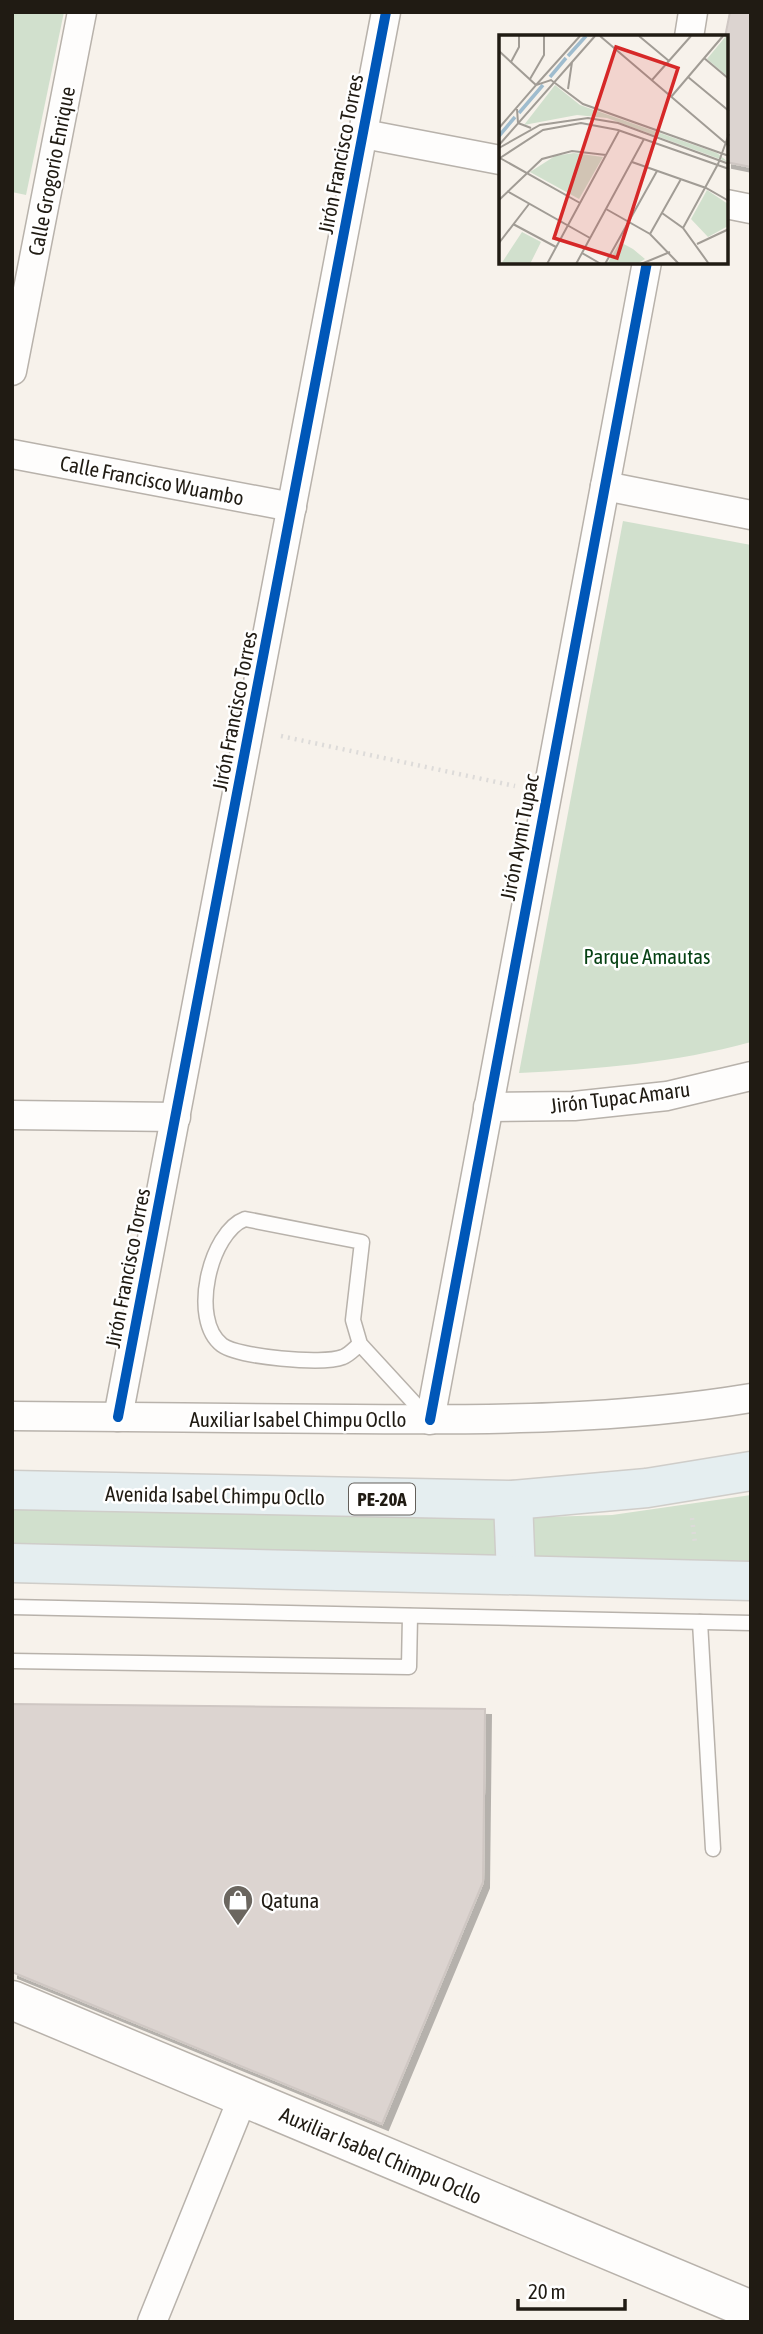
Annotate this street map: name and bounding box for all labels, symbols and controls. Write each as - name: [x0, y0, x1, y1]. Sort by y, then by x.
- inset map: [499, 35, 728, 264]
- street label: Jirón Francisco Torres: [313, 72, 367, 236]
- street label: Calle Grogorio Enrique: [23, 84, 79, 258]
- street label: Calle Francisco Wuambo: [58, 450, 246, 510]
- street label: Jirón Francisco Torres: [207, 629, 261, 793]
- street label: Jirón Aymi Tupac: [495, 772, 543, 902]
- park label: Parque Amautas: [584, 944, 710, 968]
- street label: Jirón Tupac Amaru: [549, 1077, 691, 1117]
- street label: Jirón Francisco Torres: [100, 1186, 154, 1350]
- street label: Auxiliar Isabel Chimpu Ocllo: [190, 1407, 406, 1431]
- street label: Avenida Isabel Chimpu Ocllo: [105, 1481, 325, 1509]
- road number: PE-20A: [349, 1484, 415, 1514]
- shop icon: Qatuna: [221, 1883, 255, 1927]
- place label: Qatuna: [261, 1888, 319, 1912]
- street label: Auxiliar Isabel Chimpu Ocllo: [277, 2102, 485, 2208]
- scale bar: [518, 2268, 625, 2312]
- text: 20 m: [528, 2279, 566, 2303]

